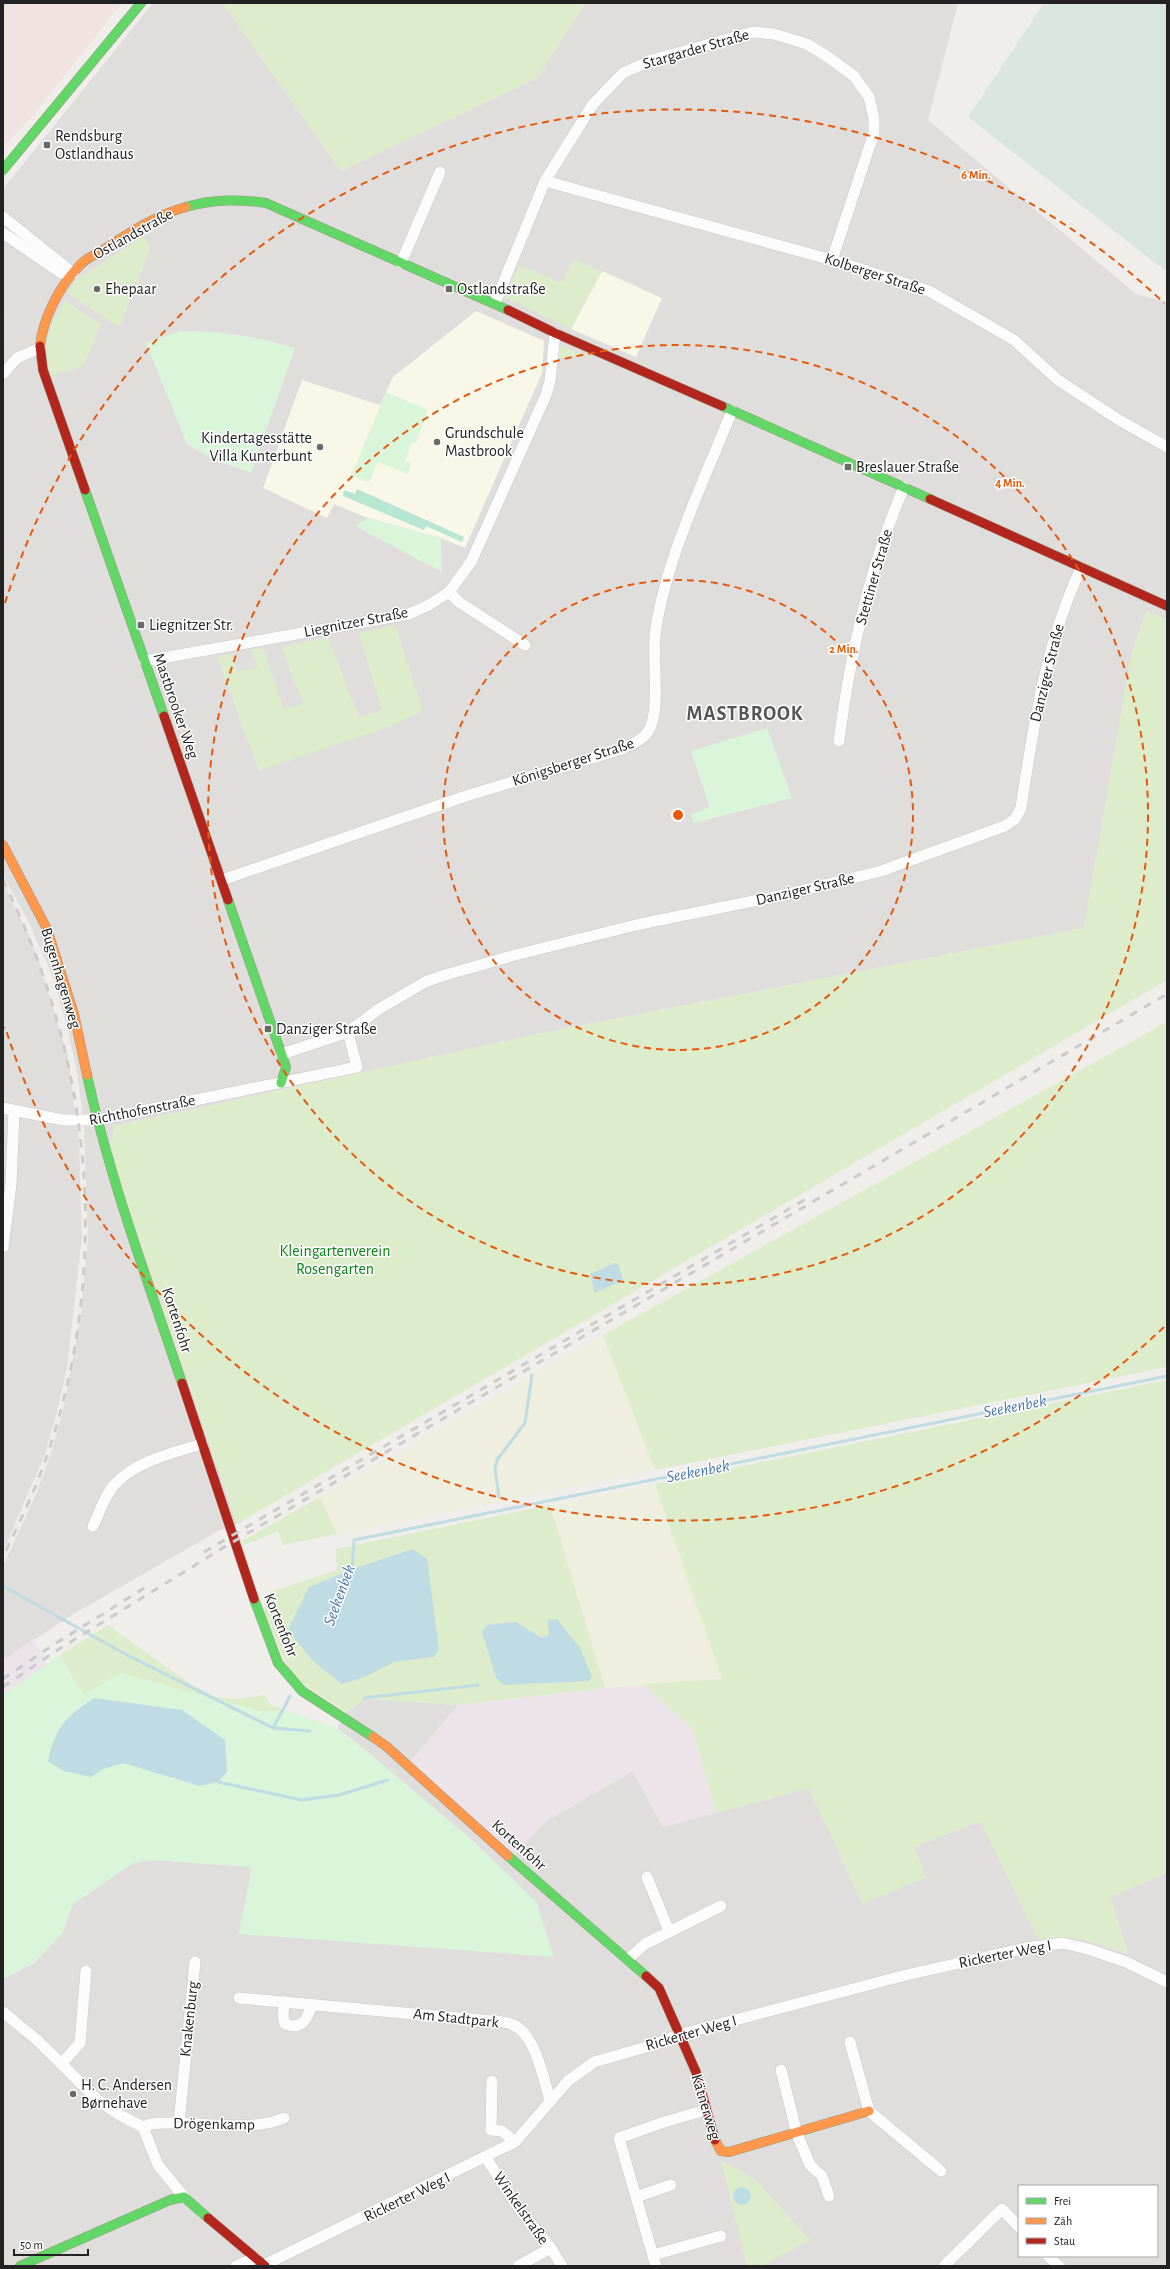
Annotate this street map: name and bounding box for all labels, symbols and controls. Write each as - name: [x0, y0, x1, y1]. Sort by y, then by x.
- street label: Stargarder Straße: [641, 26, 751, 72]
- place label: Rendsburg Ostlandhaus: [55, 128, 134, 162]
- marker: Rendsburg Ostlandhaus: [42, 140, 52, 150]
- text: 6 Min.: [961, 169, 991, 181]
- street label: Ostlandstraße: [90, 206, 176, 262]
- street label: Kolberger Straße: [822, 250, 928, 298]
- place label: Ehepaar: [105, 281, 157, 297]
- place label: Ostlandstraße: [457, 281, 546, 297]
- marker: Ehepaar: [92, 284, 102, 294]
- marker: Ostlandstraße: [444, 284, 454, 294]
- place label: Grundschule Mastbrook: [445, 425, 524, 459]
- place label: Kindertagesstätte Villa Kunterbunt: [201, 430, 312, 464]
- marker: Grundschule Mastbrook: [432, 437, 442, 447]
- marker: Kindertagesstätte Villa Kunterbunt: [315, 442, 325, 452]
- place label: Breslauer Straße: [856, 459, 959, 475]
- marker: Breslauer Straße: [843, 462, 853, 472]
- text: 4 Min.: [995, 477, 1025, 489]
- street label: Stettiner Straße: [853, 527, 895, 627]
- street label: Liegnitzer Straße: [303, 604, 409, 640]
- place label: Liegnitzer Str.: [149, 617, 233, 633]
- marker: Liegnitzer Str.: [136, 620, 146, 630]
- street label: Danziger Straße: [1027, 622, 1067, 724]
- text: 2 Min.: [829, 643, 859, 655]
- street label: Mastbrooker Weg: [150, 651, 202, 761]
- district label: MASTBROOK: [686, 704, 804, 724]
- street label: Königsberger Straße: [510, 735, 636, 789]
- centre of rings: [671, 808, 685, 822]
- street label: Danziger Straße: [754, 870, 856, 908]
- street label: Bugenhagenweg: [38, 926, 84, 1031]
- place label: Danziger Straße: [276, 1021, 377, 1037]
- marker: Danziger Straße: [263, 1024, 273, 1034]
- street label: Richthofenstraße: [87, 1092, 197, 1128]
- park label: Kleingartenverein Rosengarten: [280, 1243, 390, 1277]
- street label: Kortenfohr: [159, 1285, 195, 1355]
- water label: Seekenbek: [982, 1392, 1048, 1420]
- water label: Seekenbek: [665, 1457, 731, 1485]
- water label: Seekenbek: [320, 1562, 358, 1628]
- street label: Kortenfohr: [261, 1591, 301, 1660]
- street label: Kortenfohr: [489, 1817, 550, 1874]
- street label: Rickerter Weg I: [957, 1937, 1053, 1971]
- street label: Knakenburg: [177, 1980, 201, 2058]
- street label: Am Stadtpark: [412, 2006, 500, 2031]
- street label: Rickerter Weg I: [644, 2012, 738, 2054]
- street label: Kätnerweg: [688, 2072, 724, 2142]
- place label: H. C. Andersen Børnehave: [81, 2077, 172, 2111]
- marker: H. C. Andersen Børnehave: [68, 2089, 78, 2099]
- street label: Drögenkamp: [173, 2115, 255, 2133]
- street label: Rickerter Weg I: [361, 2169, 453, 2225]
- street label: Winkelstraße: [490, 2169, 552, 2247]
- legend: [1018, 2185, 1158, 2257]
- text: Frei: [1054, 2195, 1071, 2207]
- text: Zäh: [1054, 2215, 1072, 2227]
- scale bar: [14, 2231, 88, 2257]
- text: Stau: [1054, 2235, 1075, 2247]
- text: 50 m: [20, 2239, 43, 2251]

